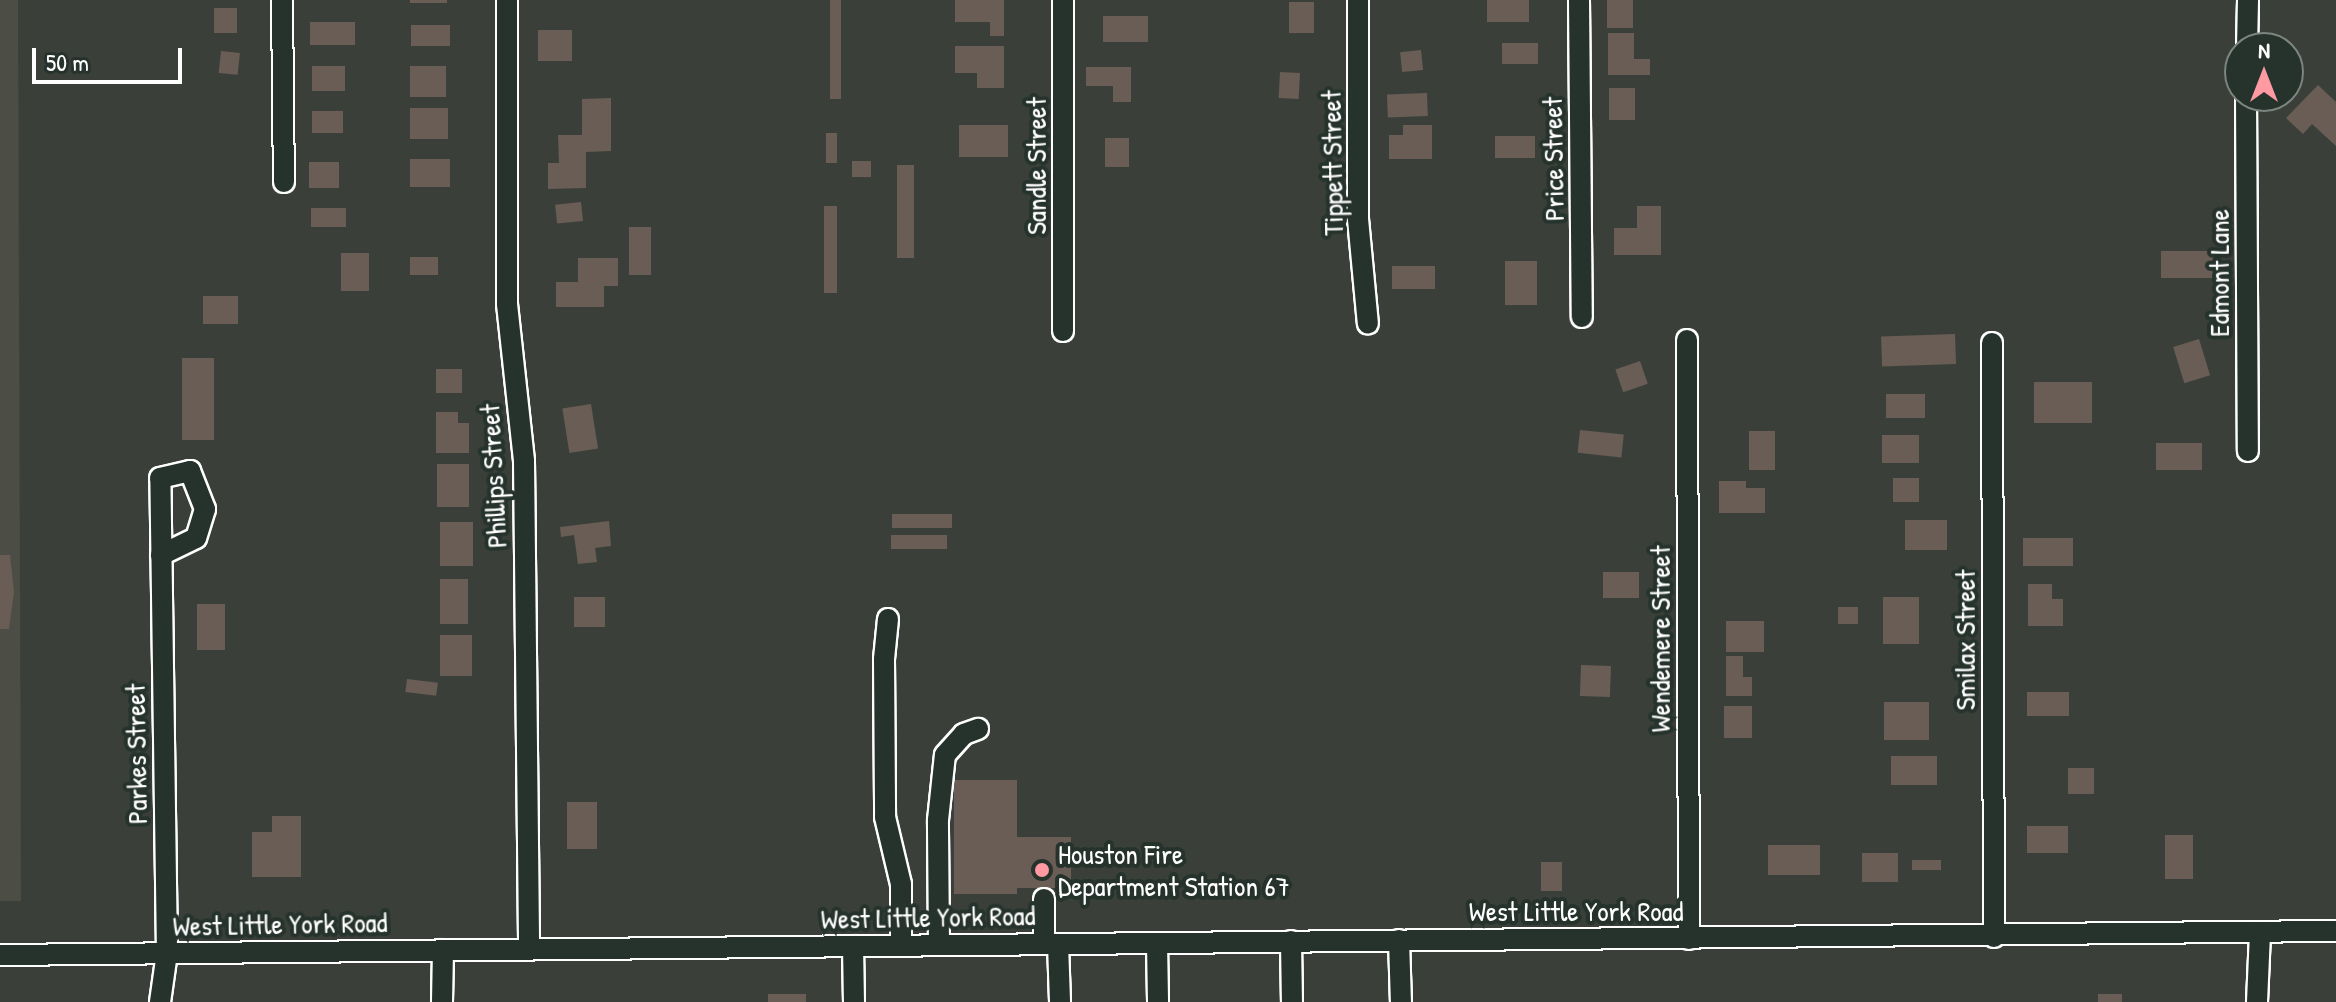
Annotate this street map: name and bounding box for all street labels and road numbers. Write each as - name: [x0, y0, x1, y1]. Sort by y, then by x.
- street label: Tippett Street: [1314, 90, 1350, 236]
- street label: Sandle Street: [1019, 97, 1053, 235]
- street label: Price Street: [1535, 97, 1571, 221]
- street label: Edmont Lane: [2202, 209, 2236, 337]
- street label: Phillips Street: [472, 403, 514, 549]
- street label: Wendemere Street: [1643, 546, 1677, 732]
- street label: Smilax Street: [1948, 570, 1982, 710]
- street label: Parkes Street: [118, 684, 154, 824]
- street label: West Little York Road: [1469, 894, 1683, 928]
- street label: West Little York Road: [820, 898, 1036, 936]
- street label: West Little York Road: [172, 905, 388, 943]

